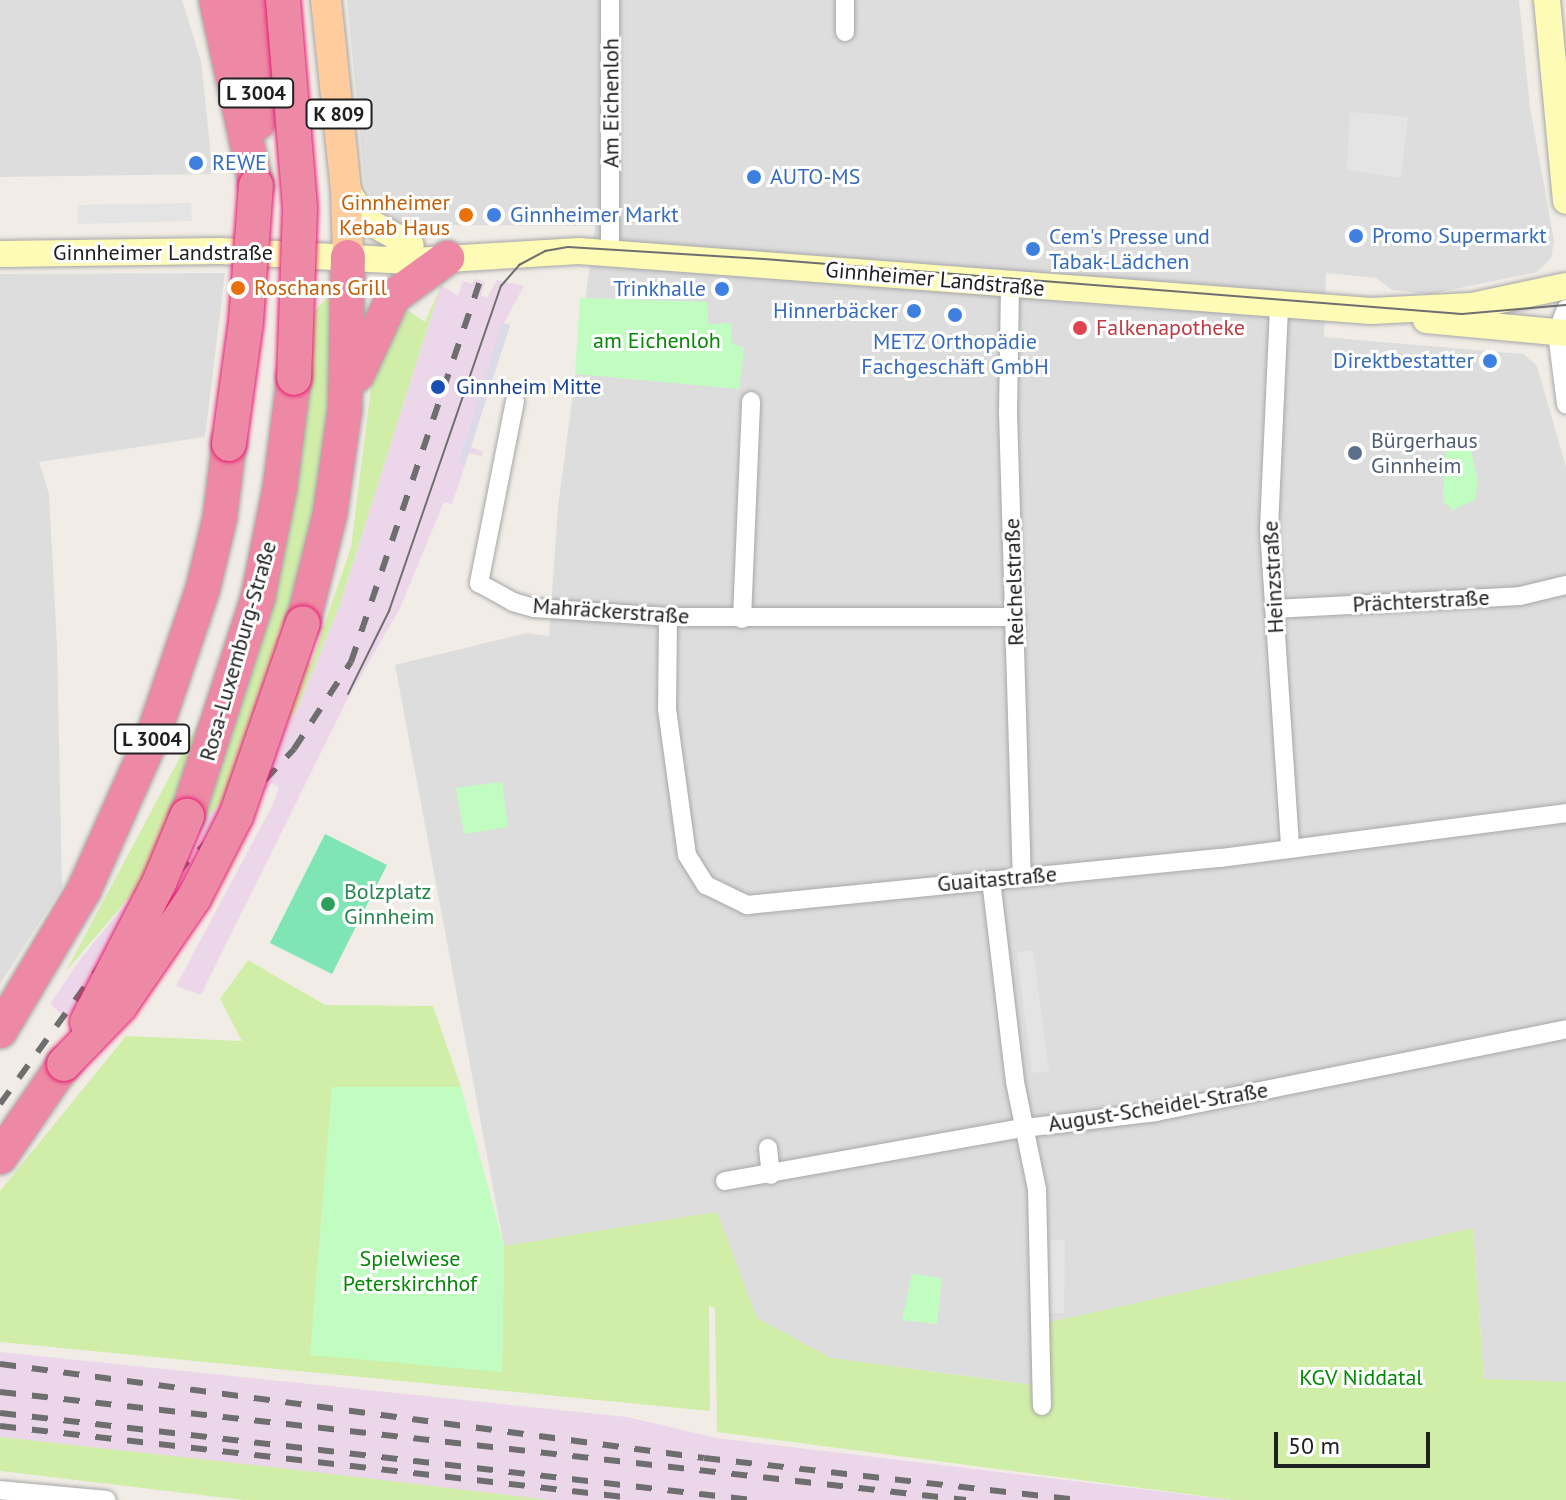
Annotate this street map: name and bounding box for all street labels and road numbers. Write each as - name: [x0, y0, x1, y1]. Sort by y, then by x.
- street label: Am Eichenloh: [598, 38, 624, 168]
- road number: L 3004: [216, 77, 296, 109]
- road number: K 809: [305, 98, 373, 130]
- street label: Ginnheimer Landstraße: [53, 240, 273, 266]
- street label: Ginnheimer Landstraße: [824, 256, 1046, 302]
- street label: Reichelstraße: [999, 518, 1029, 646]
- street label: Heinzstraße: [1257, 520, 1289, 634]
- street label: Rosa-Luxemburg-Straße: [194, 538, 282, 764]
- street label: Prächterstraße: [1352, 584, 1490, 618]
- street label: Mahräckerstraße: [532, 592, 690, 630]
- road number: L 3004: [112, 723, 192, 755]
- street label: Guaitastraße: [936, 861, 1058, 897]
- street label: August-Scheidel-Straße: [1046, 1077, 1270, 1137]

